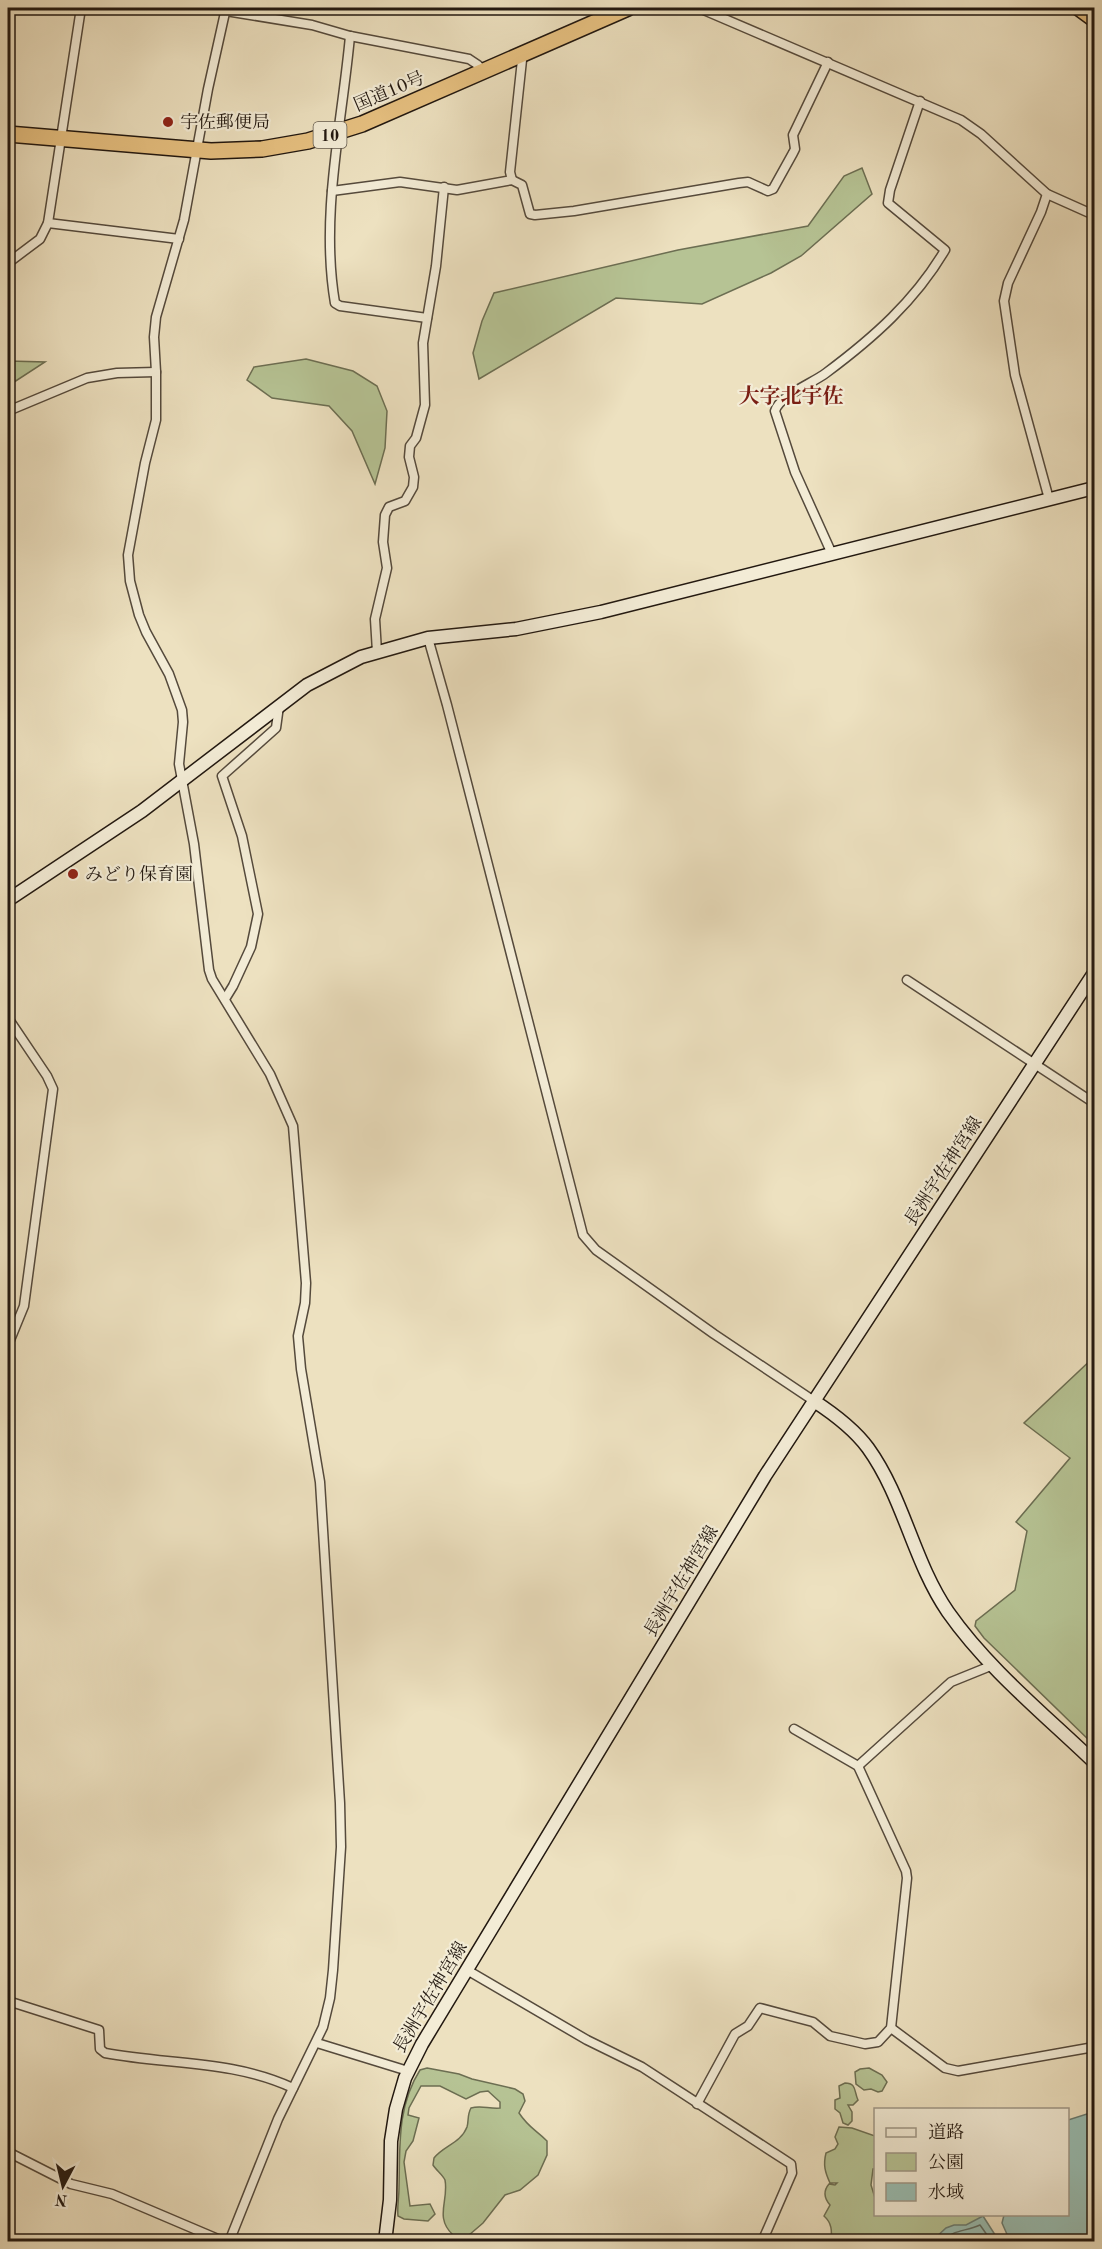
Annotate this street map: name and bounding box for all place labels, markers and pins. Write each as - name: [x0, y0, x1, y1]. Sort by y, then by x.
- place label: 宇佐郵便局: [180, 112, 270, 132]
- marker: 宇佐郵便局: [161, 115, 175, 129]
- place label: みどり保育園: [85, 864, 193, 884]
- marker: みどり保育園: [66, 867, 80, 881]

